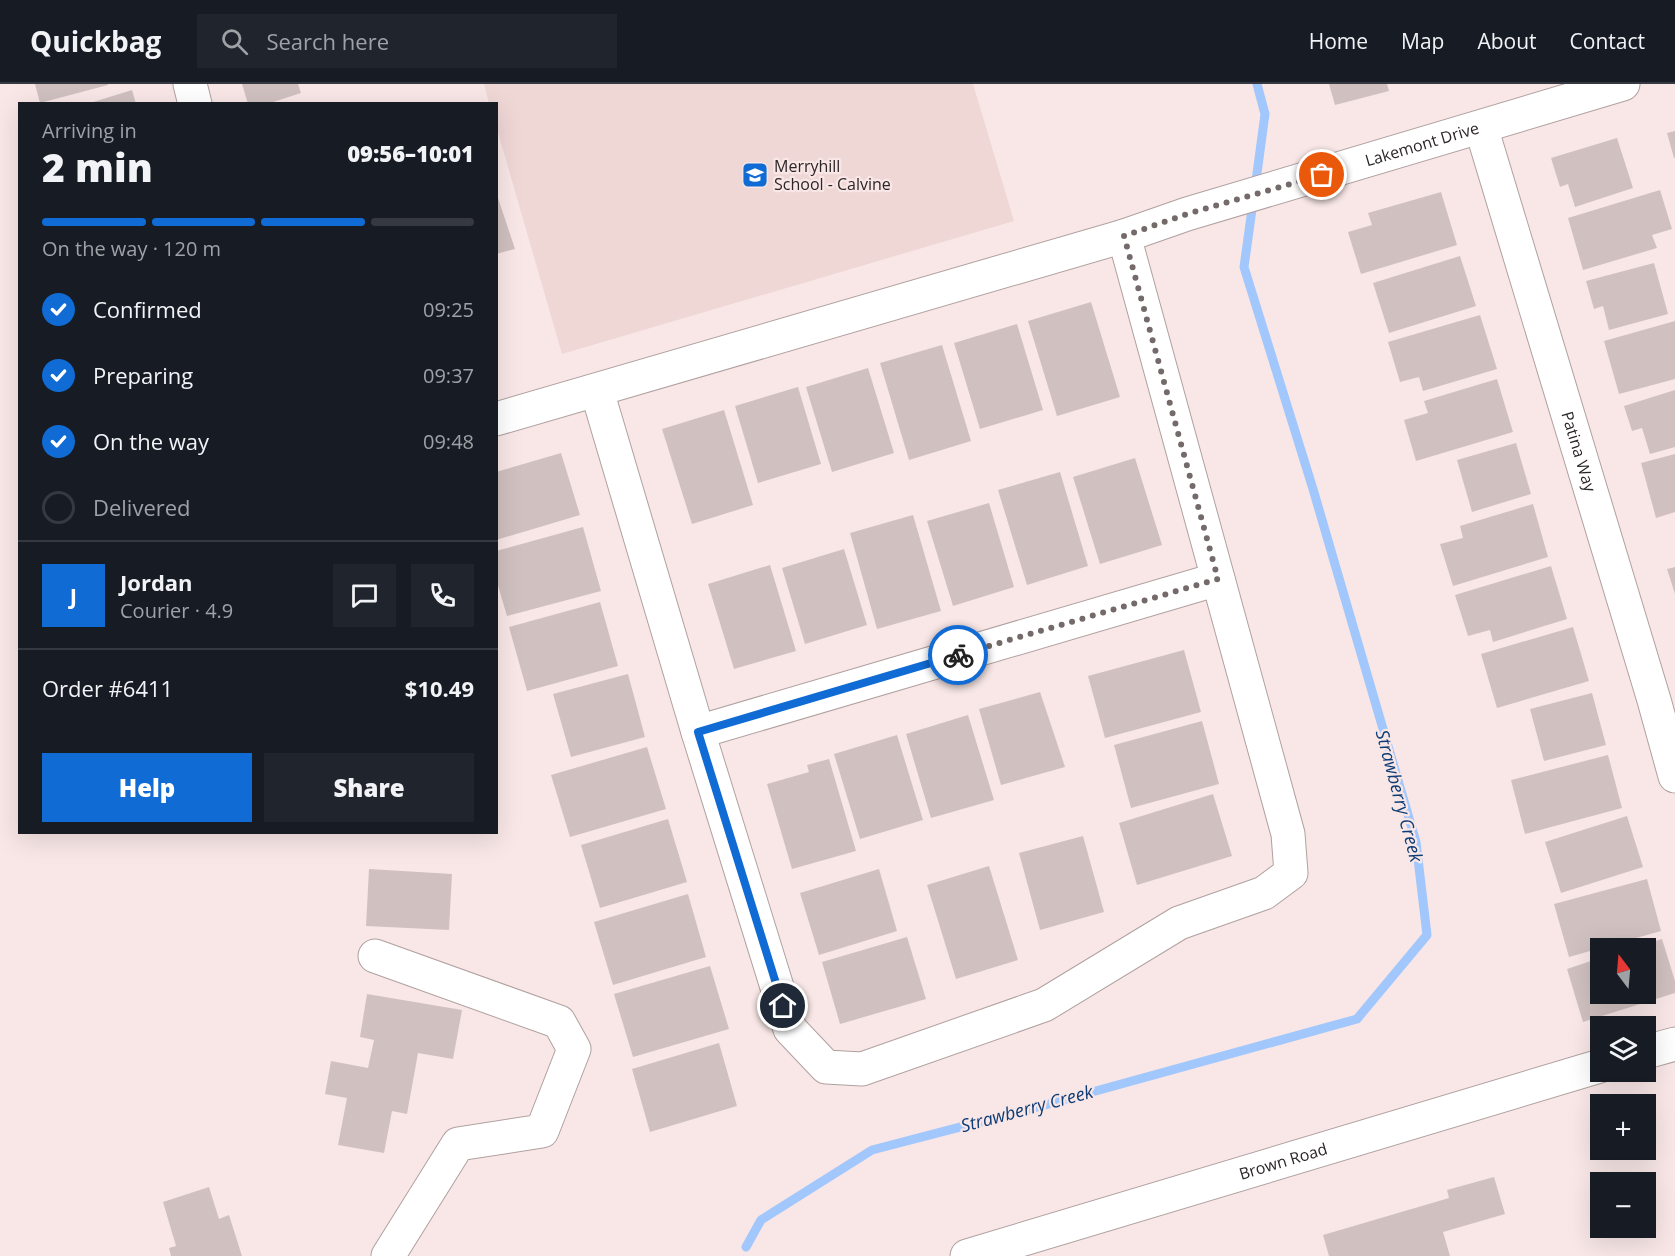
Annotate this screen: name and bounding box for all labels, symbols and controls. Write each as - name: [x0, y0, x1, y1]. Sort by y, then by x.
- search box: [197, 14, 617, 68]
- text: Quickbag: [30, 22, 161, 60]
- icon: search: [218, 25, 251, 58]
- text: Search here: [266, 26, 389, 56]
- text: Home: [1309, 27, 1368, 55]
- text: Map: [1401, 27, 1444, 55]
- text: About: [1477, 27, 1537, 55]
- text: Contact: [1570, 27, 1645, 55]
- text: Arriving in: [42, 117, 137, 144]
- street label: Lakemont Drive: [1362, 117, 1482, 171]
- text: 09:56–10:01: [347, 138, 474, 168]
- text: 2 min: [42, 140, 153, 193]
- pin: [1296, 149, 1347, 200]
- place label: Merryhill School - Calvine: [774, 155, 891, 195]
- icon: bag: [1305, 158, 1338, 191]
- school or university icon: Merryhill School - Calvine: [740, 160, 770, 190]
- text: On the way · 120 m: [42, 235, 221, 262]
- icon: check: [42, 293, 75, 326]
- text: Confirmed: [93, 294, 202, 324]
- text: 09:25: [423, 296, 474, 323]
- icon: check: [42, 359, 75, 392]
- text: Preparing: [93, 360, 193, 390]
- text: 09:37: [423, 362, 474, 389]
- street label: Patina Way: [1556, 409, 1602, 495]
- icon: check: [42, 425, 75, 458]
- text: On the way: [93, 426, 209, 456]
- text: 09:48: [423, 428, 474, 455]
- text: Delivered: [93, 492, 191, 522]
- button: chat: [333, 564, 396, 627]
- button: phone: [411, 564, 474, 627]
- text: Jordan: [120, 567, 193, 597]
- text: J: [70, 580, 77, 610]
- text: Courier · 4.9: [120, 597, 233, 624]
- courier: [928, 625, 988, 685]
- icon: bike: [942, 639, 975, 672]
- text: Order #6411: [42, 673, 173, 703]
- text: $10.49: [405, 673, 474, 703]
- water label: Strawberry Creek: [1371, 727, 1429, 866]
- button: Help: [42, 753, 252, 822]
- button: Share: [264, 753, 474, 822]
- north arrow: [1590, 938, 1656, 1004]
- map controls: [1590, 938, 1656, 1238]
- pin: [757, 980, 808, 1031]
- icon: home: [766, 989, 799, 1022]
- button: layers: [1590, 1016, 1656, 1082]
- water label: Strawberry Creek: [958, 1079, 1097, 1137]
- button: +: [1590, 1094, 1656, 1160]
- street label: Brown Road: [1236, 1138, 1330, 1185]
- button: −: [1590, 1172, 1656, 1238]

